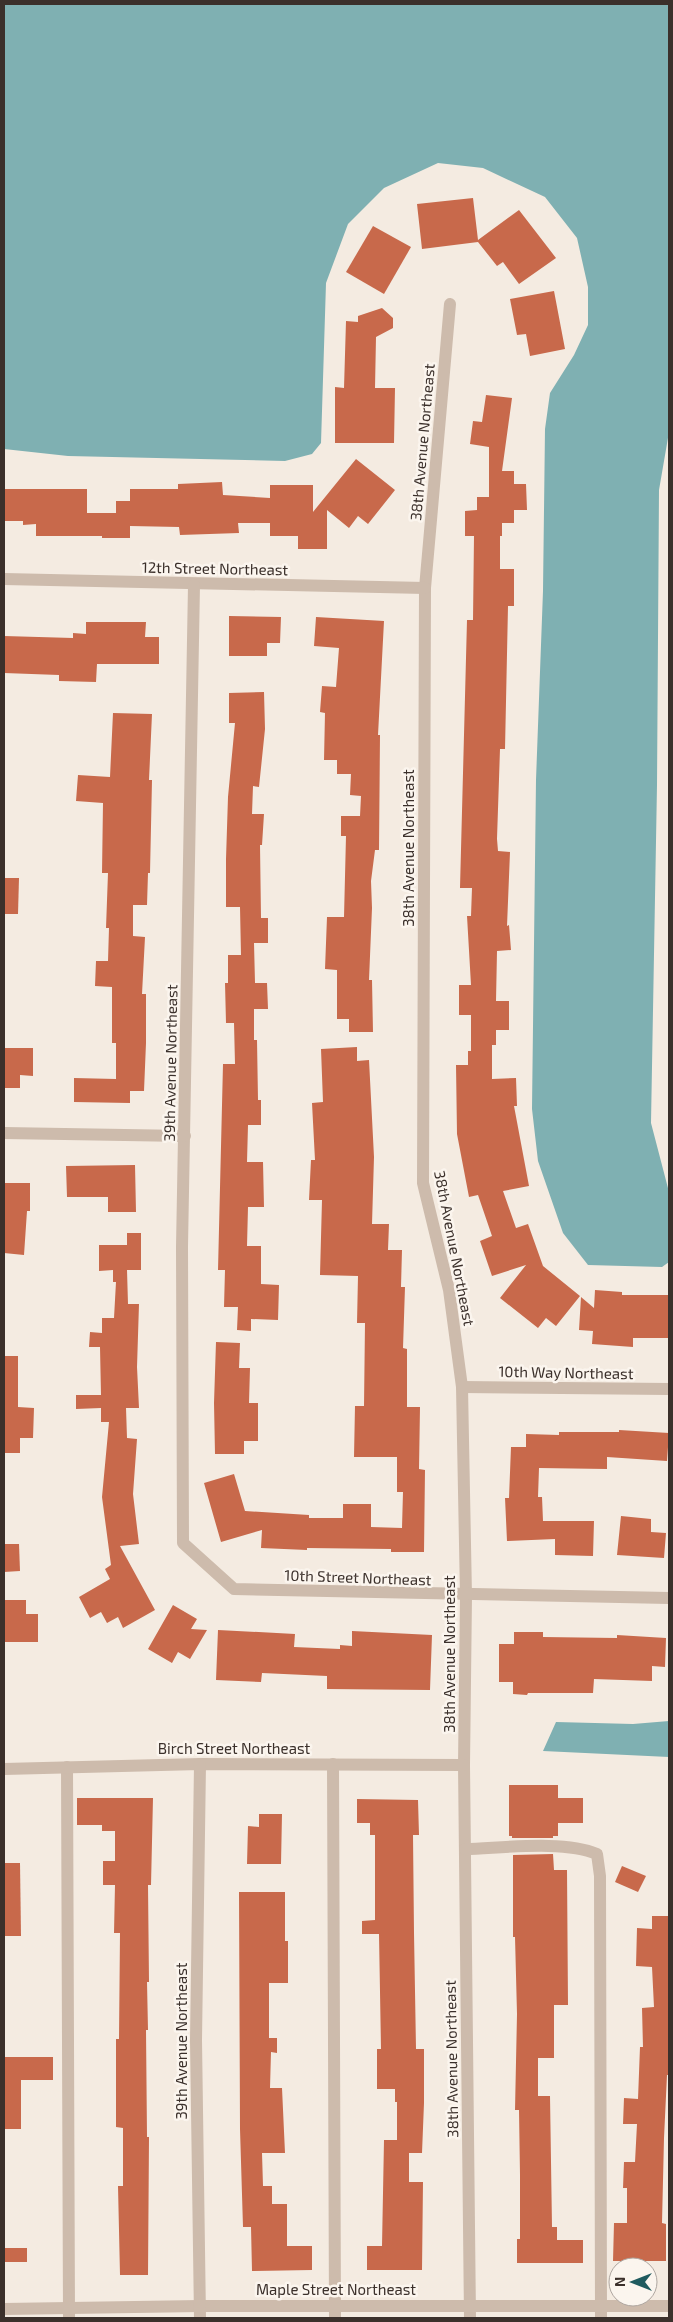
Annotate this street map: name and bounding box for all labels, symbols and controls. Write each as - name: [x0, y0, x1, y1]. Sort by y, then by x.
- street label: 38th Avenue Northeast: [406, 362, 438, 521]
- street label: 12th Street Northeast: [142, 558, 289, 578]
- street label: 38th Avenue Northeast: [399, 769, 417, 927]
- street label: 39th Avenue Northeast: [160, 984, 180, 1142]
- street label: 38th Avenue Northeast: [431, 1169, 479, 1327]
- street label: 10th Way Northeast: [498, 1362, 634, 1382]
- street label: 10th Street Northeast: [284, 1565, 432, 1589]
- street label: 38th Avenue Northeast: [440, 1575, 458, 1733]
- street label: Birch Street Northeast: [158, 1739, 310, 1757]
- street label: 39th Avenue Northeast: [172, 1962, 190, 2120]
- street label: 38th Avenue Northeast: [441, 1980, 461, 2138]
- north arrow: [608, 2257, 658, 2307]
- text: N: [611, 2277, 628, 2287]
- street label: Maple Street Northeast: [256, 2280, 416, 2298]

